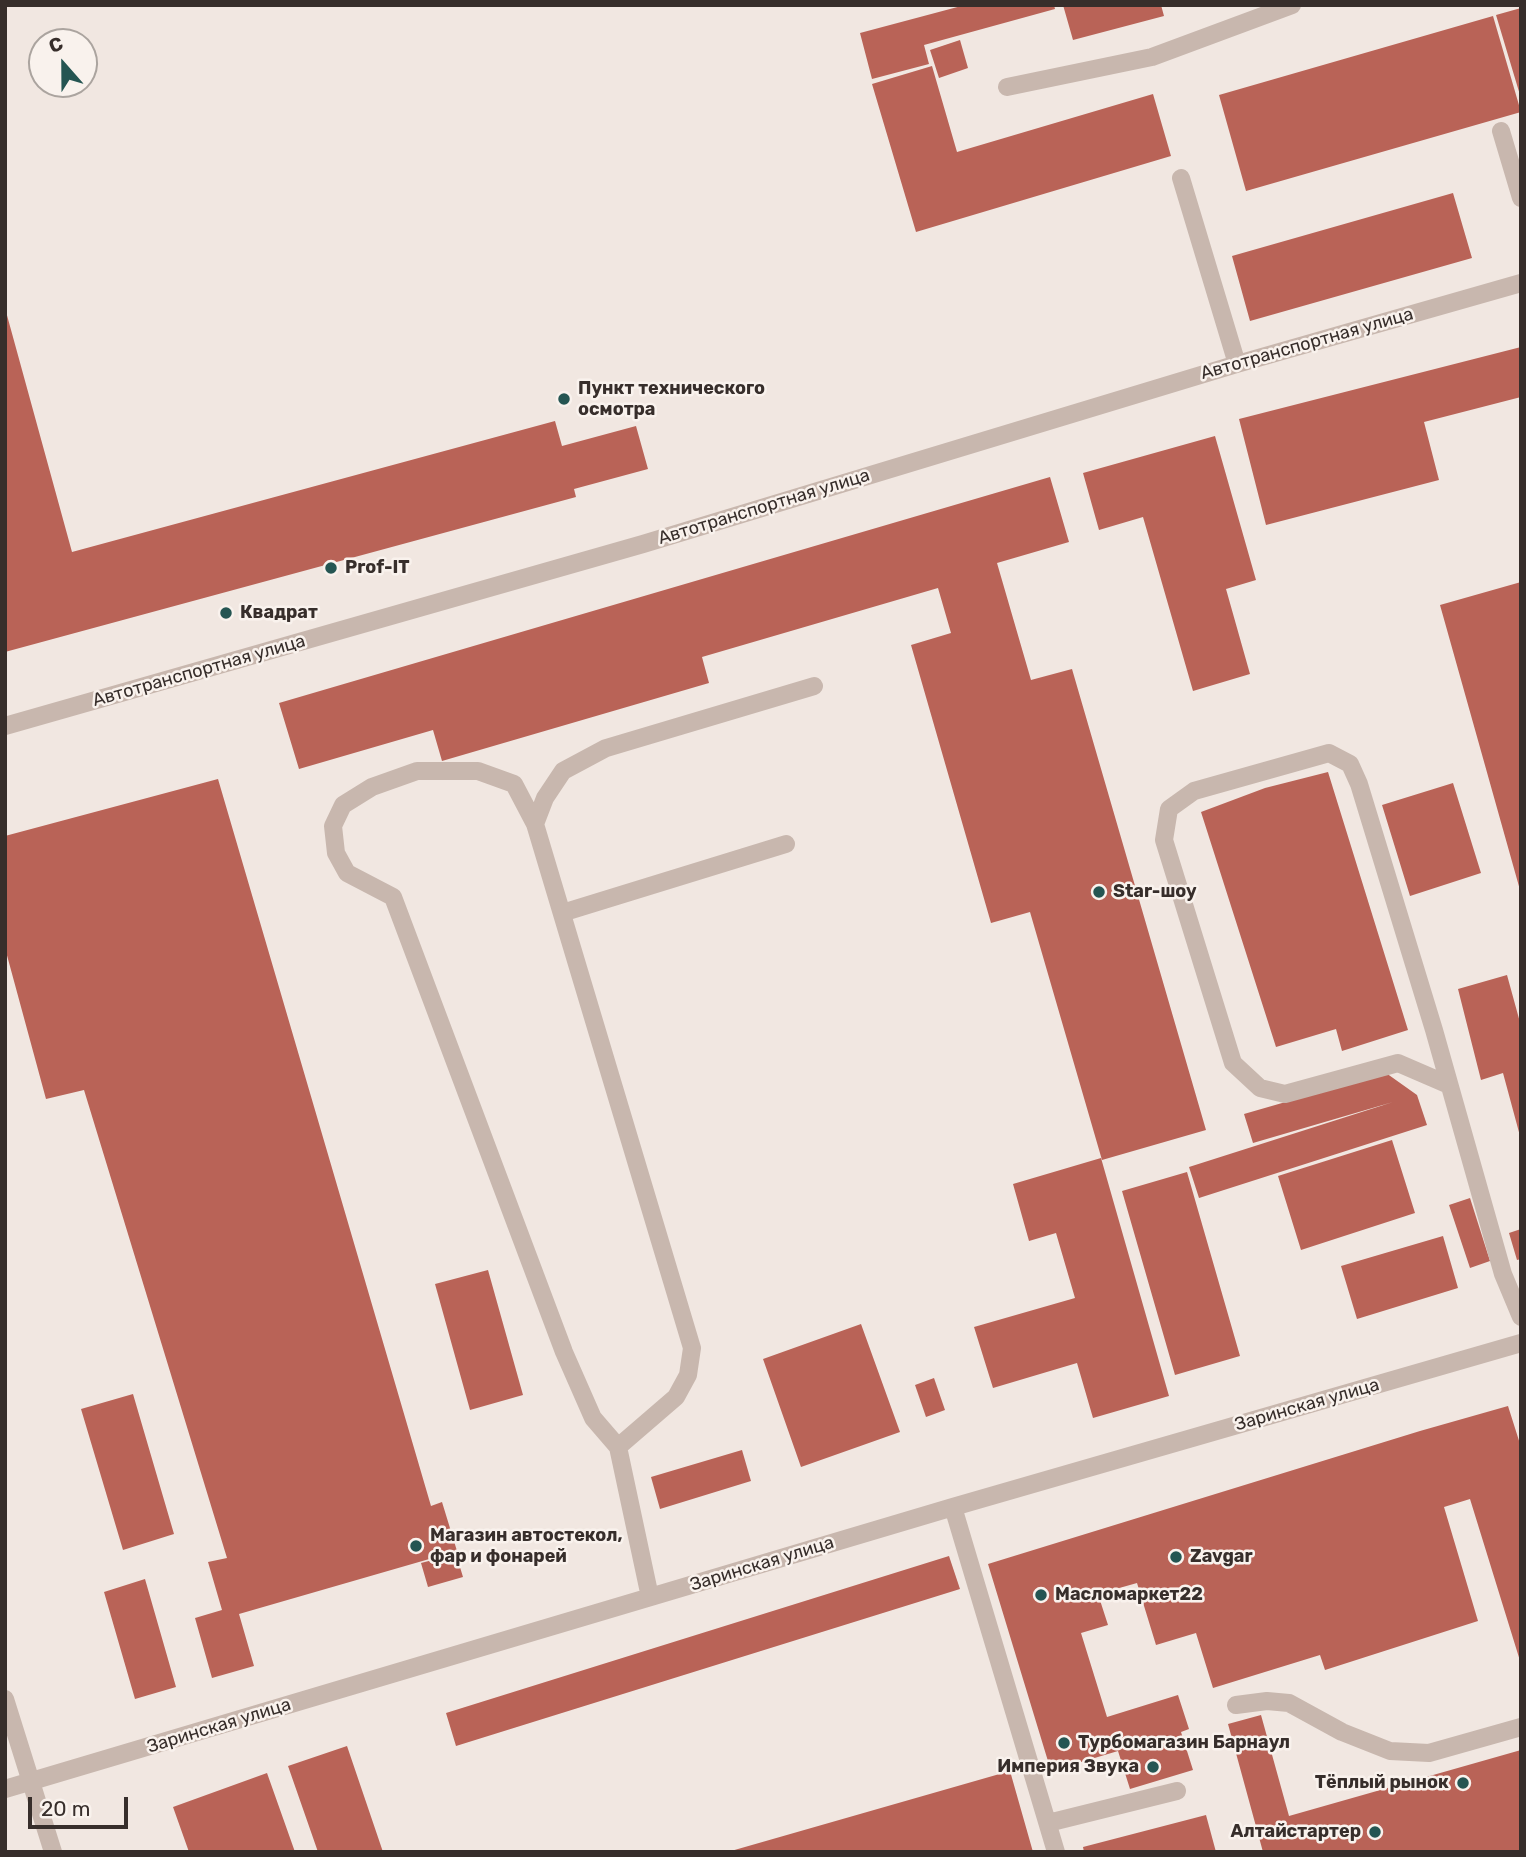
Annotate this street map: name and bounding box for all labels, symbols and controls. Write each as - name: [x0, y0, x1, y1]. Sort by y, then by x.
- north arrow: [28, 28, 98, 98]
- text: С: [46, 32, 66, 58]
- street label: Автотранспортная улица: [1198, 303, 1416, 385]
- place label: Пункт технического осмотра: [578, 378, 765, 420]
- marker: Пункт технического осмотра: [556, 391, 572, 407]
- street label: Автотранспортная улица: [656, 464, 872, 550]
- place label: Prof-IT: [345, 557, 410, 579]
- marker: Prof-IT: [323, 560, 339, 576]
- place label: Квадрат: [240, 602, 318, 624]
- marker: Квадрат: [218, 605, 234, 621]
- street label: Автотранспортная улица: [90, 630, 308, 712]
- place label: Star-шоу: [1113, 881, 1197, 903]
- marker: Star-шоу: [1091, 884, 1107, 900]
- street label: Заринская улица: [1232, 1374, 1382, 1436]
- place label: Магазин автостекол, фар и фонарей: [430, 1525, 622, 1568]
- street label: Заринская улица: [687, 1532, 837, 1596]
- marker: Магазин автостекол, фар и фонарей: [408, 1538, 424, 1554]
- place label: Zavgar: [1190, 1546, 1253, 1568]
- marker: Zavgar: [1168, 1549, 1184, 1565]
- place label: Масломаркет22: [1055, 1584, 1203, 1606]
- marker: Масломаркет22: [1033, 1587, 1049, 1603]
- street label: Заринская улица: [144, 1694, 294, 1758]
- place label: Турбомагазин Барнаул: [1078, 1732, 1290, 1754]
- marker: Турбомагазин Барнаул: [1056, 1735, 1072, 1751]
- place label: Империя Звука: [997, 1756, 1139, 1778]
- marker: Империя Звука: [1145, 1759, 1161, 1775]
- place label: Тёплый рынок: [1315, 1772, 1449, 1794]
- marker: Тёплый рынок: [1455, 1775, 1471, 1791]
- scale bar: [32, 1784, 131, 1828]
- text: 20 m: [41, 1796, 90, 1821]
- place label: Алтайcтартер: [1231, 1821, 1361, 1843]
- marker: Алтайcтартер: [1367, 1824, 1383, 1840]

